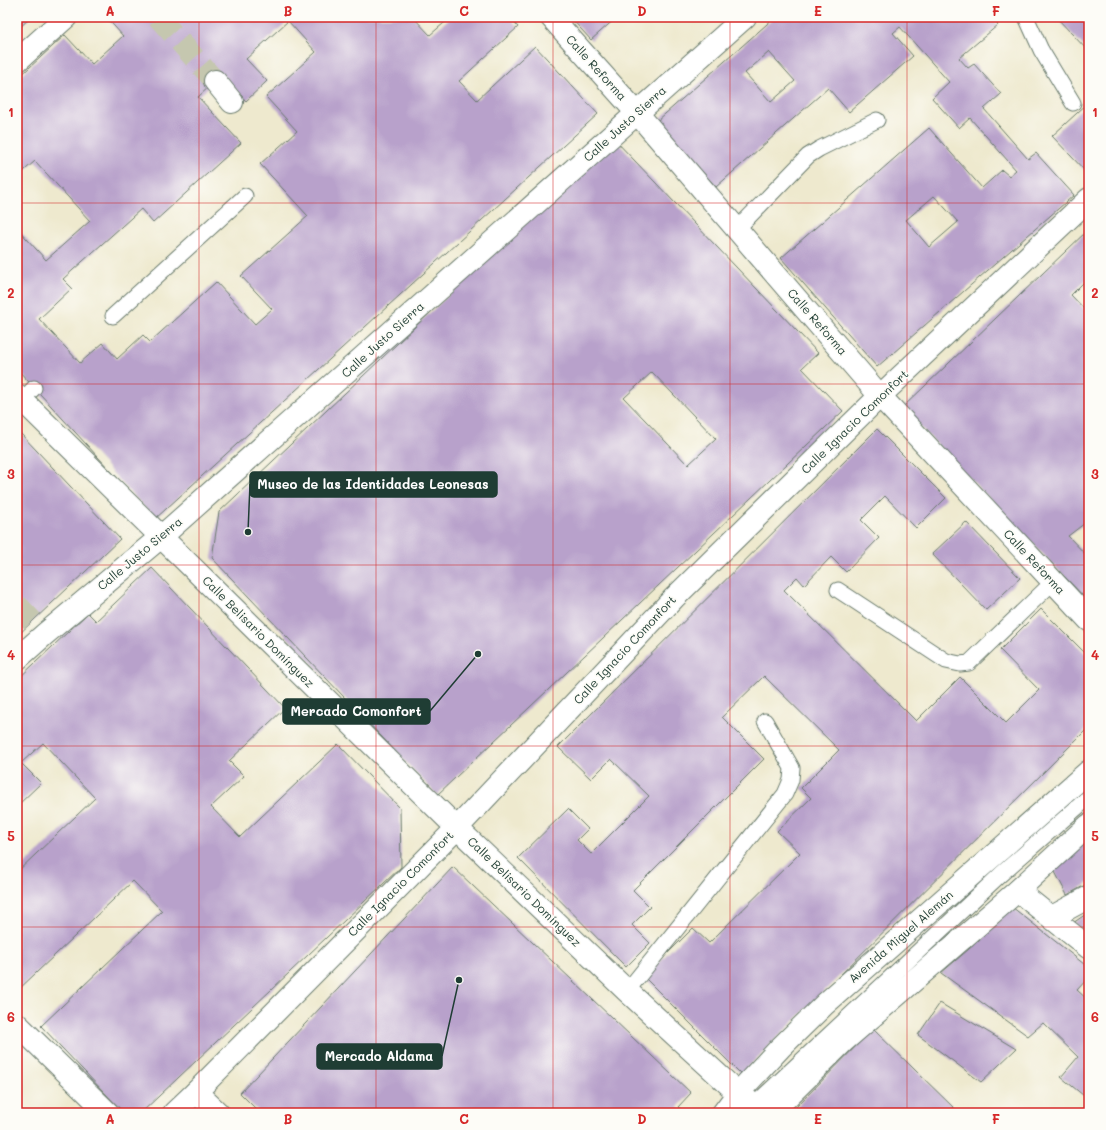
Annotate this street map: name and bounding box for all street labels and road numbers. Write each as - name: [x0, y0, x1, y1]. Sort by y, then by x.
- street label: Calle Reforma: [563, 31, 631, 104]
- street label: Calle Justo Sierra: [580, 82, 669, 165]
- street label: Calle Reforma: [784, 285, 851, 358]
- street label: Calle Justo Sierra: [338, 298, 427, 381]
- street label: Calle Ignacio Comonfort: [797, 366, 911, 477]
- street label: Calle Justo Sierra: [94, 513, 185, 593]
- street label: Calle Reforma: [1000, 525, 1069, 597]
- street label: Calle Belisario Domínguez: [199, 572, 318, 691]
- street label: Calle Ignacio Comonfort: [569, 591, 679, 707]
- street label: Calle Ignacio Comonfort: [344, 827, 457, 940]
- street label: Calle Belisario Domínguez: [465, 833, 585, 950]
- street label: Avenida Miguel Alemán: [845, 886, 956, 986]

